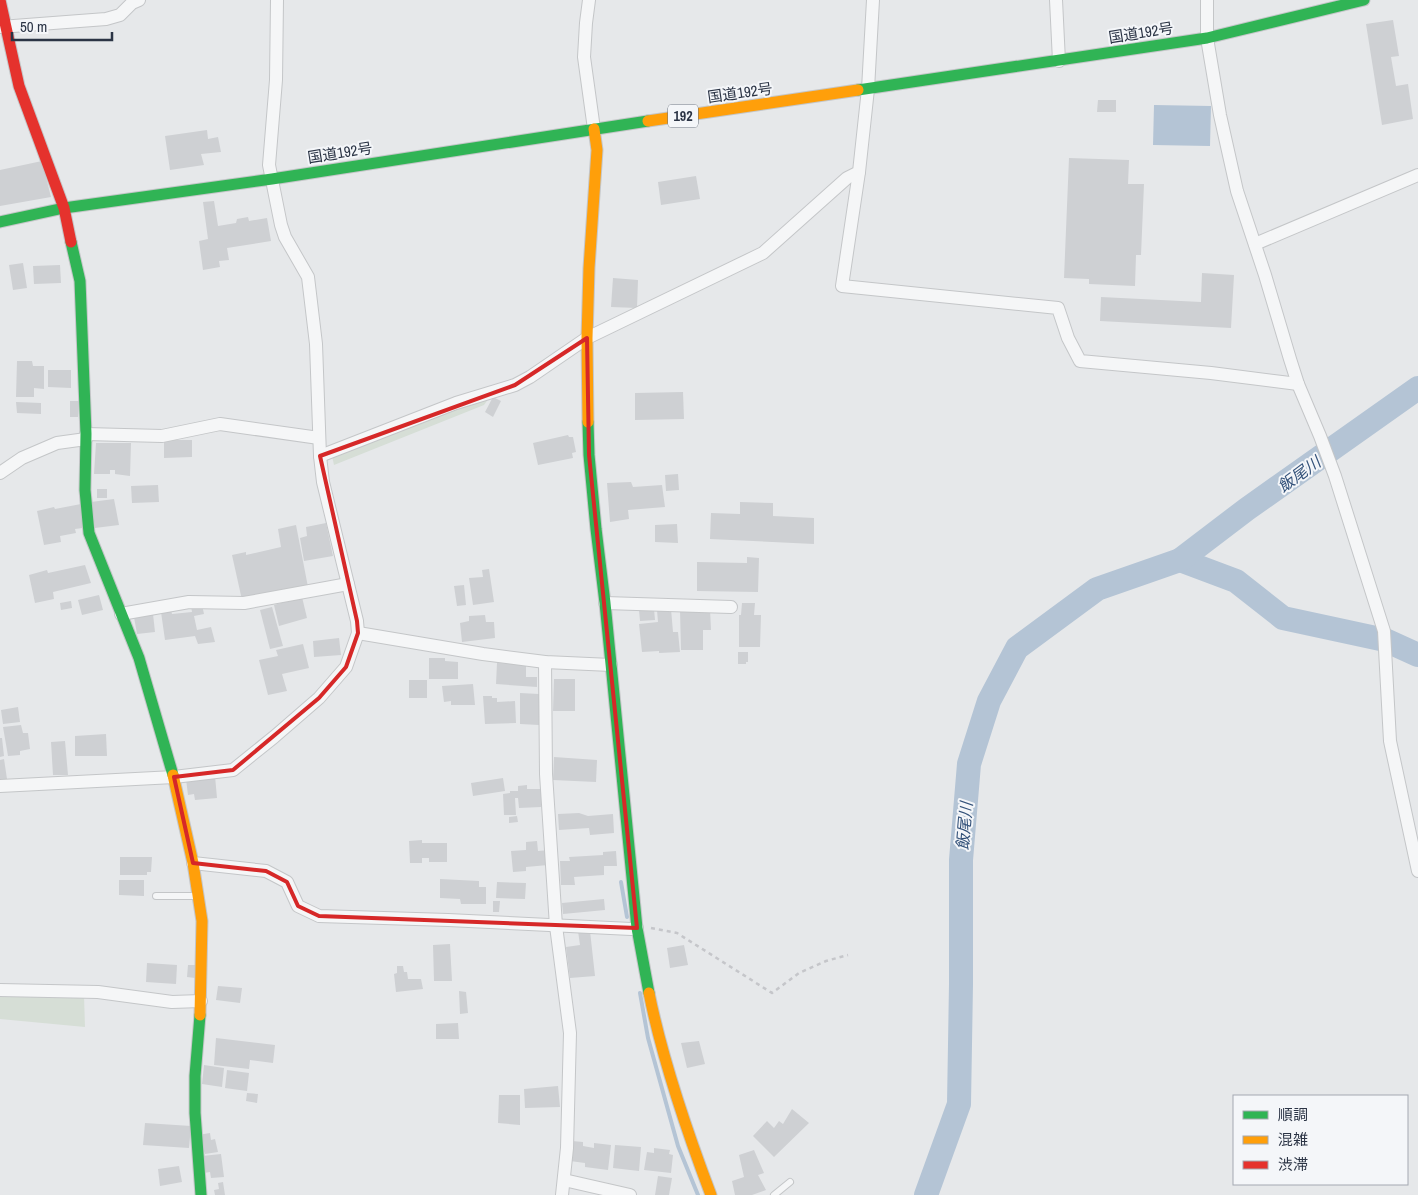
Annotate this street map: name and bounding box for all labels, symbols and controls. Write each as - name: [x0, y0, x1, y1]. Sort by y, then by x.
- scale bar: [12, 10, 112, 42]
- text: 50 m: [20, 16, 47, 37]
- street label: 国道192号: [1107, 17, 1175, 48]
- street label: 国道192号: [706, 78, 774, 107]
- road number: 192: [668, 104, 698, 128]
- street label: 国道192号: [306, 137, 374, 168]
- water label: 飯尾川: [1273, 450, 1326, 497]
- water label: 飯尾川: [951, 799, 977, 851]
- legend: [1233, 1095, 1408, 1185]
- text: 順調: [1278, 1104, 1308, 1125]
- text: 混雑: [1278, 1129, 1308, 1150]
- text: 渋滞: [1278, 1154, 1308, 1175]

